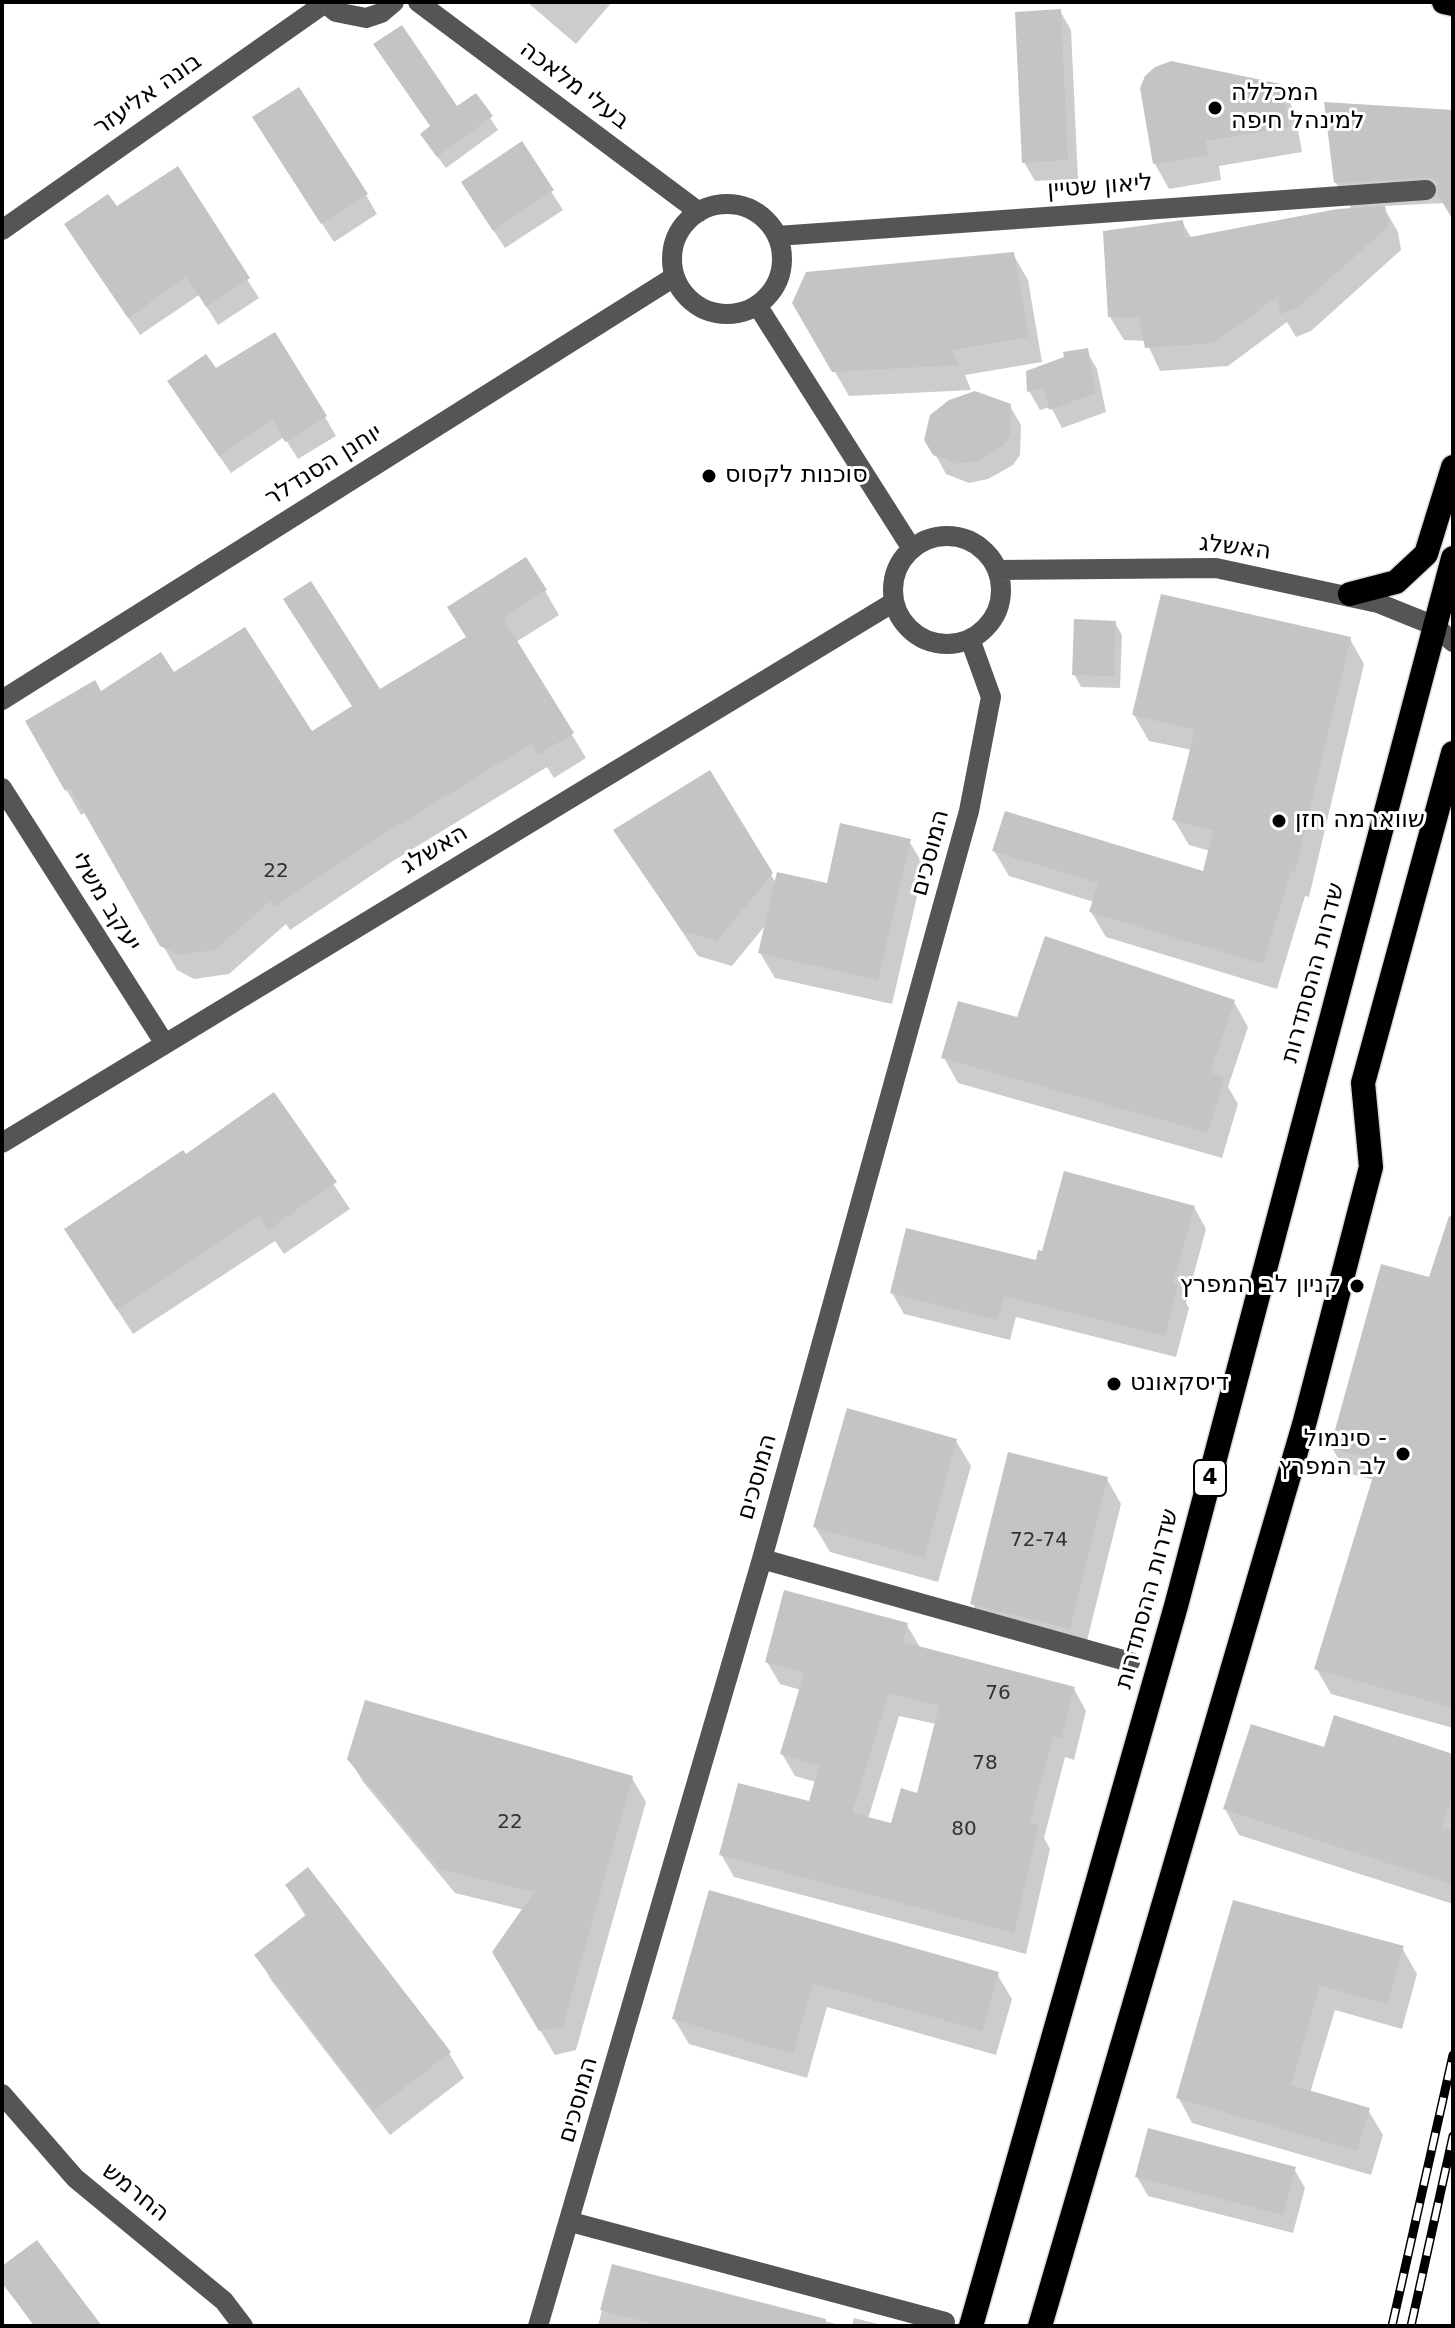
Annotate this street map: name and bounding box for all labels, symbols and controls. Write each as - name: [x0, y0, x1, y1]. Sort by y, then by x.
- street label: בעלי מלאכה: [513, 35, 635, 137]
- street label: בונה אליעזר: [88, 47, 208, 143]
- place label: המכללה למינהל חיפה: [1231, 80, 1365, 136]
- marker: המכללה למינהל חיפה: [1206, 99, 1224, 117]
- street label: ליאון שטיין: [1046, 169, 1154, 205]
- street label: יוחנן הסנדלר: [260, 419, 388, 513]
- place label: סוכנות לקסוס: [725, 462, 868, 490]
- marker: סוכנות לקסוס: [700, 467, 718, 485]
- street label: האשלג: [1197, 529, 1273, 567]
- street label: המוסכים: [906, 807, 956, 899]
- place label: שווארמה חזן: [1295, 807, 1425, 835]
- marker: שווארמה חזן: [1270, 812, 1288, 830]
- street label: האשלג: [397, 819, 473, 881]
- street label: יעקב משלי: [63, 847, 147, 957]
- house number: 22: [263, 860, 289, 884]
- street label: שדרות ההסתדרות: [1276, 880, 1352, 1066]
- place label: קניון לב המפרץ: [1180, 1272, 1341, 1300]
- marker: קניון לב המפרץ: [1348, 1277, 1366, 1295]
- place label: דיסקאונט: [1130, 1370, 1229, 1398]
- marker: דיסקאונט: [1105, 1375, 1123, 1393]
- place label: סינמול - לב המפרץ: [1278, 1426, 1387, 1482]
- street label: המוסכים: [732, 1431, 784, 1523]
- marker: סינמול - לב המפרץ: [1394, 1445, 1412, 1463]
- road number: 4: [1194, 1460, 1226, 1496]
- street label: שדרות ההסתדרות: [1110, 1506, 1186, 1692]
- house number: 72-74: [1010, 1529, 1068, 1553]
- house number: 76: [985, 1682, 1011, 1706]
- house number: 78: [972, 1752, 998, 1776]
- house number: 22: [497, 1811, 523, 1835]
- house number: 80: [951, 1818, 977, 1842]
- street label: המוסכים: [553, 2054, 605, 2146]
- street label: החרמש: [96, 2157, 174, 2229]

